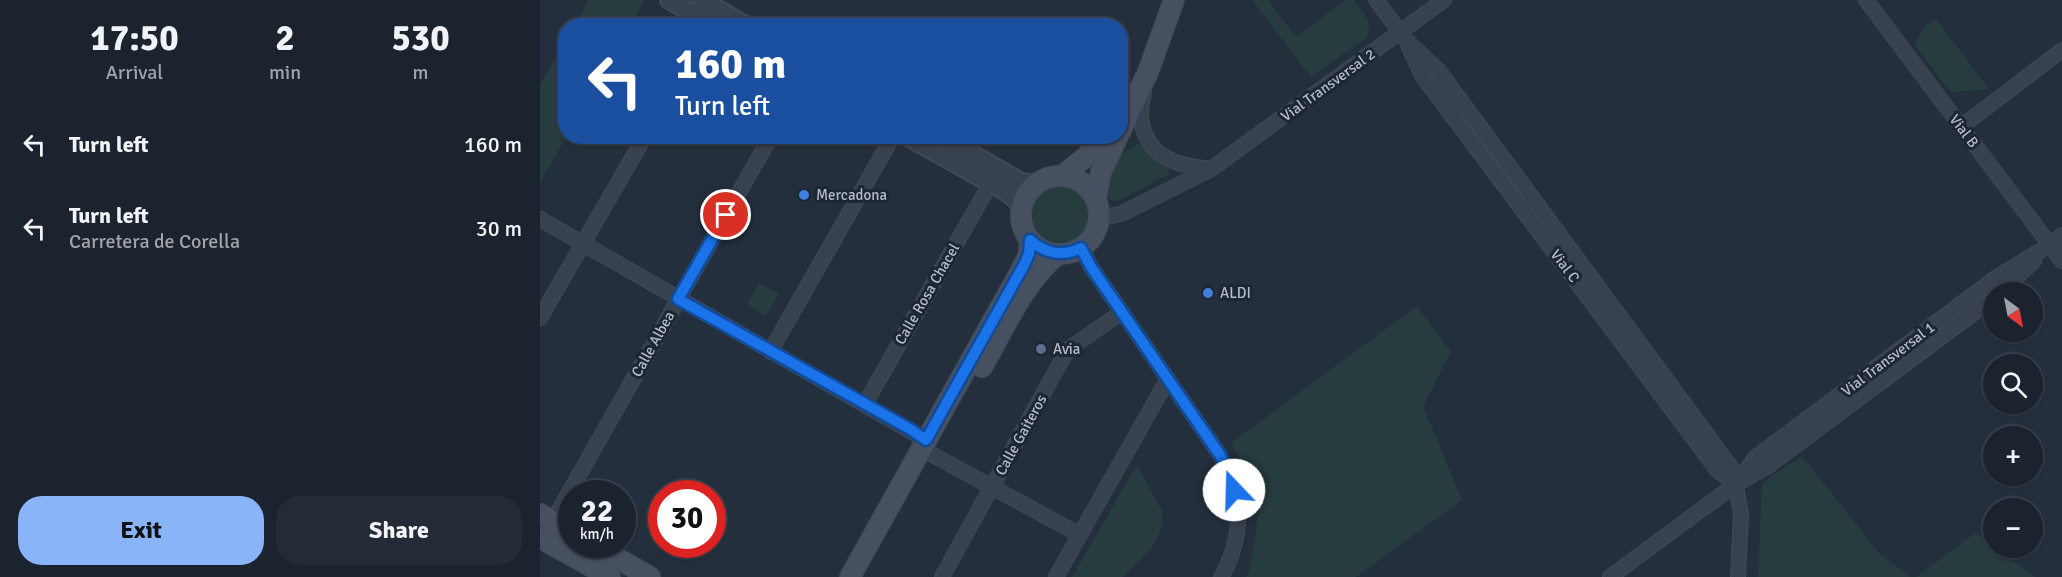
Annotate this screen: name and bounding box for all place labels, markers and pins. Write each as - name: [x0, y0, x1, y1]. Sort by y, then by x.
- place label: Mercadona: [816, 186, 887, 204]
- marker: Mercadona: [797, 188, 811, 202]
- pin: [700, 189, 751, 240]
- place label: ALDI: [1220, 284, 1251, 302]
- marker: ALDI: [1201, 286, 1215, 300]
- place label: Avia: [1053, 340, 1080, 358]
- marker: Avia: [1034, 342, 1048, 356]

